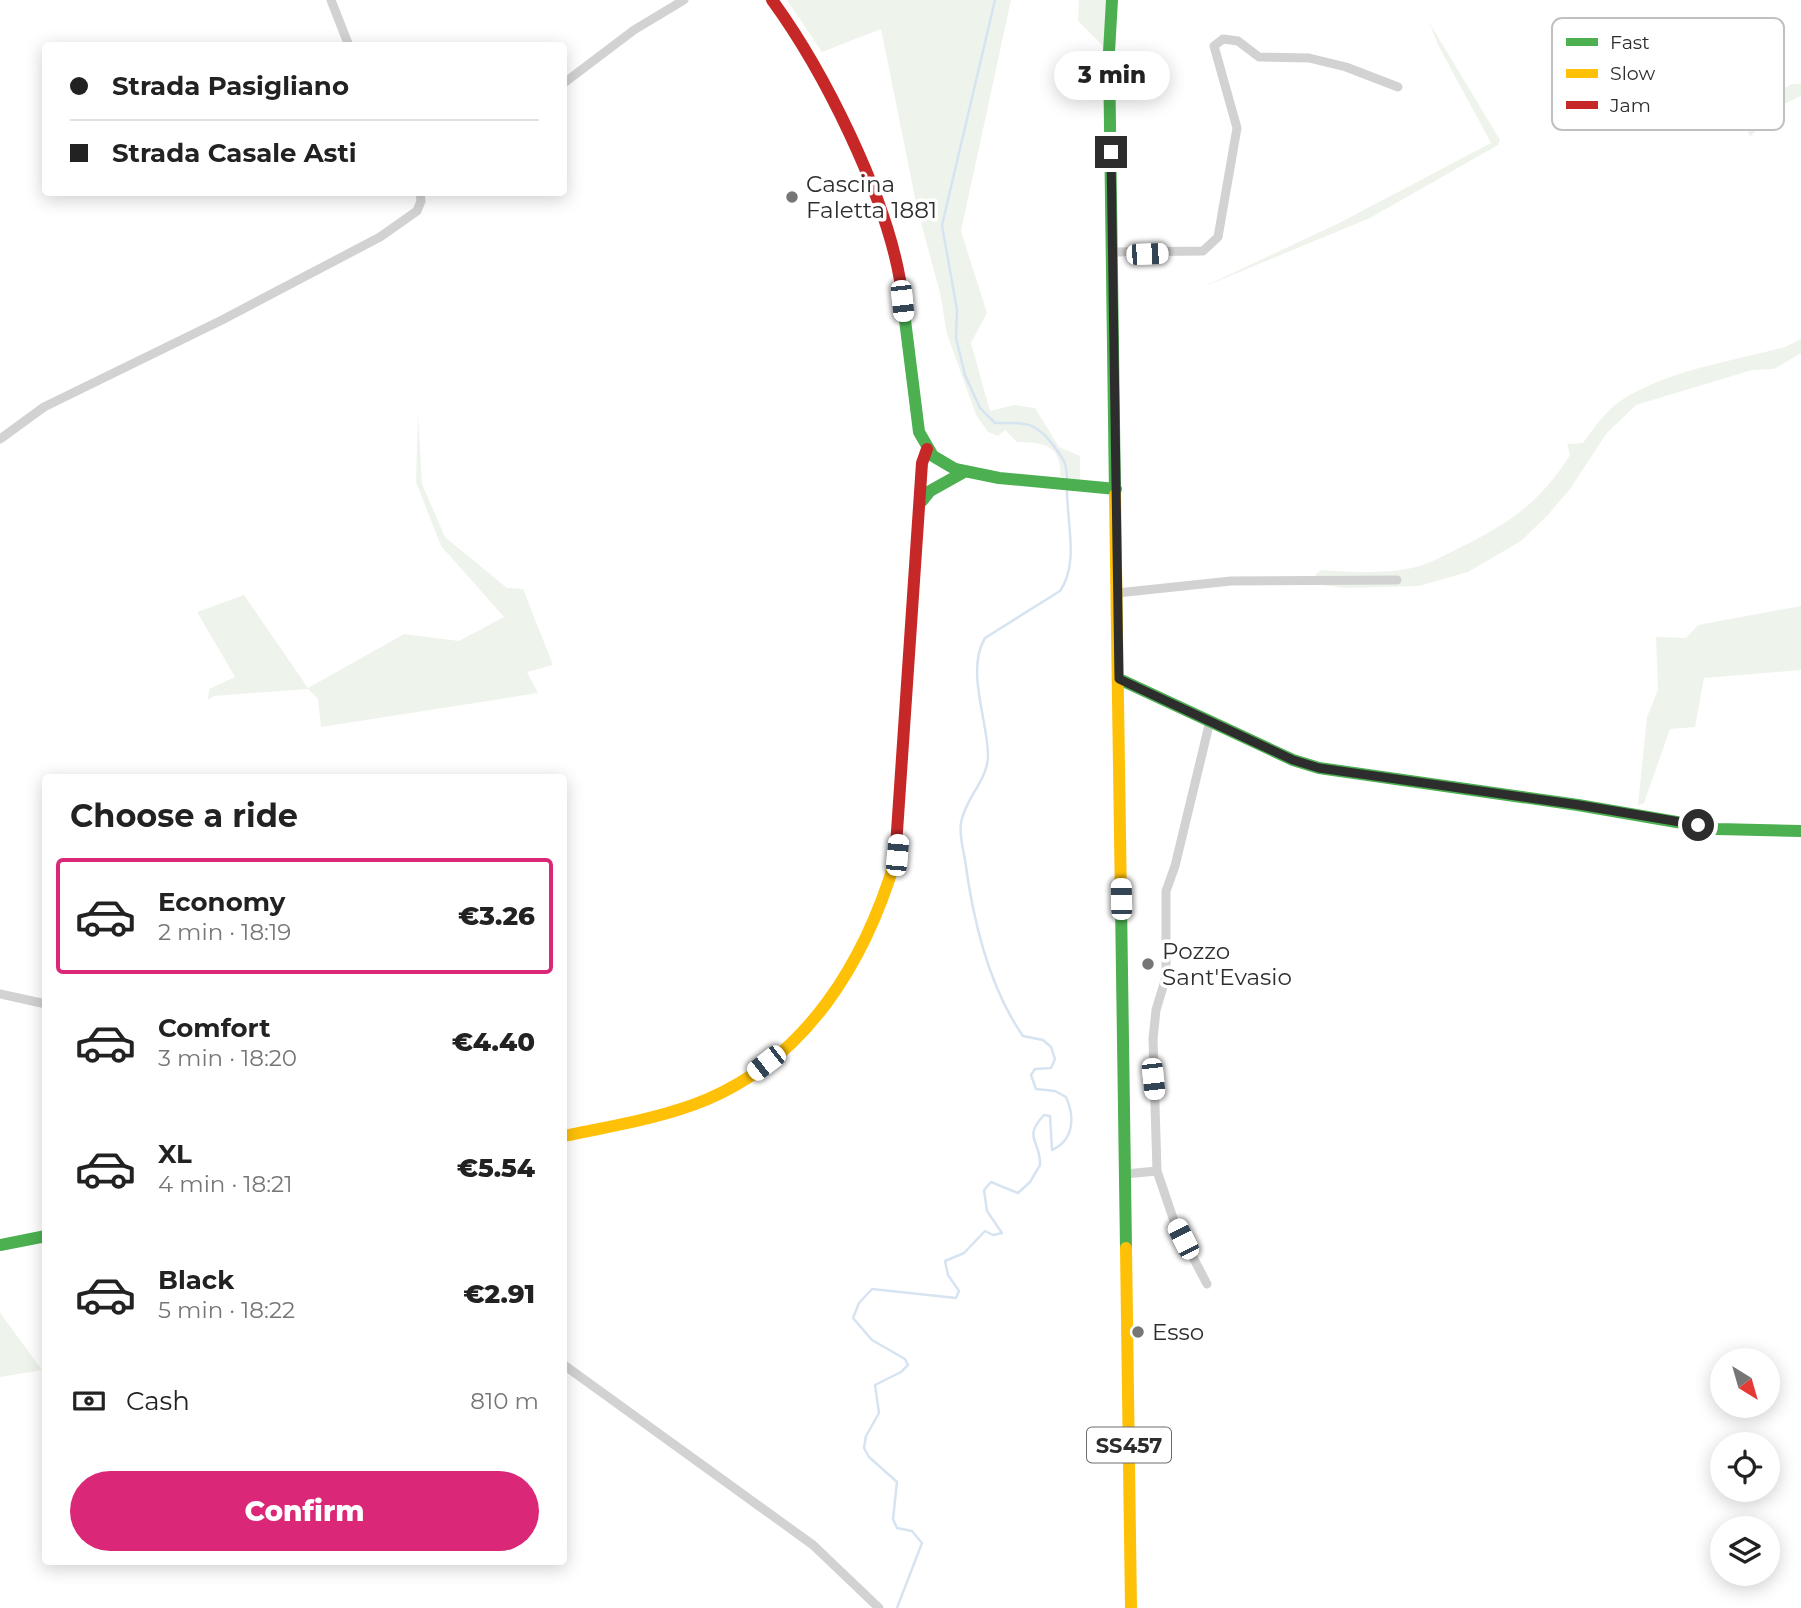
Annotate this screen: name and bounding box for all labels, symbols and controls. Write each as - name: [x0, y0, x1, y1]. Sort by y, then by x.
- legend: [1552, 18, 1784, 130]
- text: Fast: [1610, 31, 1650, 54]
- callout: 3 min: [1053, 51, 1169, 100]
- text: 3 min: [1078, 61, 1146, 89]
- text: Slow: [1610, 62, 1655, 85]
- text: Strada Pasigliano: [112, 70, 349, 102]
- text: Jam: [1609, 94, 1651, 117]
- route end: [1095, 136, 1127, 168]
- text: Strada Casale Asti: [112, 137, 357, 169]
- place label: Cascina Faletta 1881: [806, 170, 937, 224]
- marker: Cascina Faletta 1881: [784, 189, 800, 205]
- car: [1126, 243, 1169, 265]
- car: [890, 279, 915, 323]
- text: Choose a ride: [70, 796, 298, 835]
- route start: [1682, 809, 1714, 841]
- car: [885, 833, 910, 877]
- car: [1111, 878, 1132, 920]
- icon: car: [74, 885, 137, 948]
- text: Economy: [158, 886, 285, 918]
- text: €3.26: [458, 900, 535, 932]
- text: 2 min · 18:19: [158, 918, 291, 946]
- place label: Pozzo Sant'Evasio: [1162, 937, 1292, 991]
- marker: Pozzo Sant'Evasio: [1140, 956, 1156, 972]
- icon: car: [74, 1011, 137, 1074]
- text: Comfort: [158, 1012, 270, 1044]
- text: €4.40: [452, 1026, 535, 1058]
- car: [743, 1042, 790, 1084]
- text: 3 min · 18:20: [158, 1044, 297, 1072]
- car: [1141, 1057, 1166, 1101]
- icon: car: [74, 1137, 137, 1200]
- text: XL: [158, 1138, 192, 1170]
- text: €5.54: [457, 1152, 535, 1184]
- text: 4 min · 18:21: [158, 1170, 292, 1198]
- car: [1165, 1216, 1202, 1262]
- icon: car: [74, 1263, 137, 1326]
- text: Black: [158, 1264, 234, 1296]
- text: €2.91: [463, 1278, 535, 1310]
- text: 5 min · 18:22: [158, 1296, 295, 1324]
- place label: Esso: [1152, 1318, 1204, 1346]
- marker: Esso: [1130, 1324, 1146, 1340]
- north arrow: [1710, 1348, 1780, 1418]
- map controls: [1710, 1348, 1780, 1586]
- icon: cash: [70, 1382, 108, 1420]
- text: Cash: [126, 1385, 190, 1417]
- text: 810 m: [470, 1387, 539, 1415]
- road number: SS457: [1087, 1428, 1171, 1462]
- button: locate: [1710, 1432, 1780, 1502]
- button: Confirm: [70, 1471, 539, 1551]
- button: layers: [1710, 1516, 1780, 1586]

